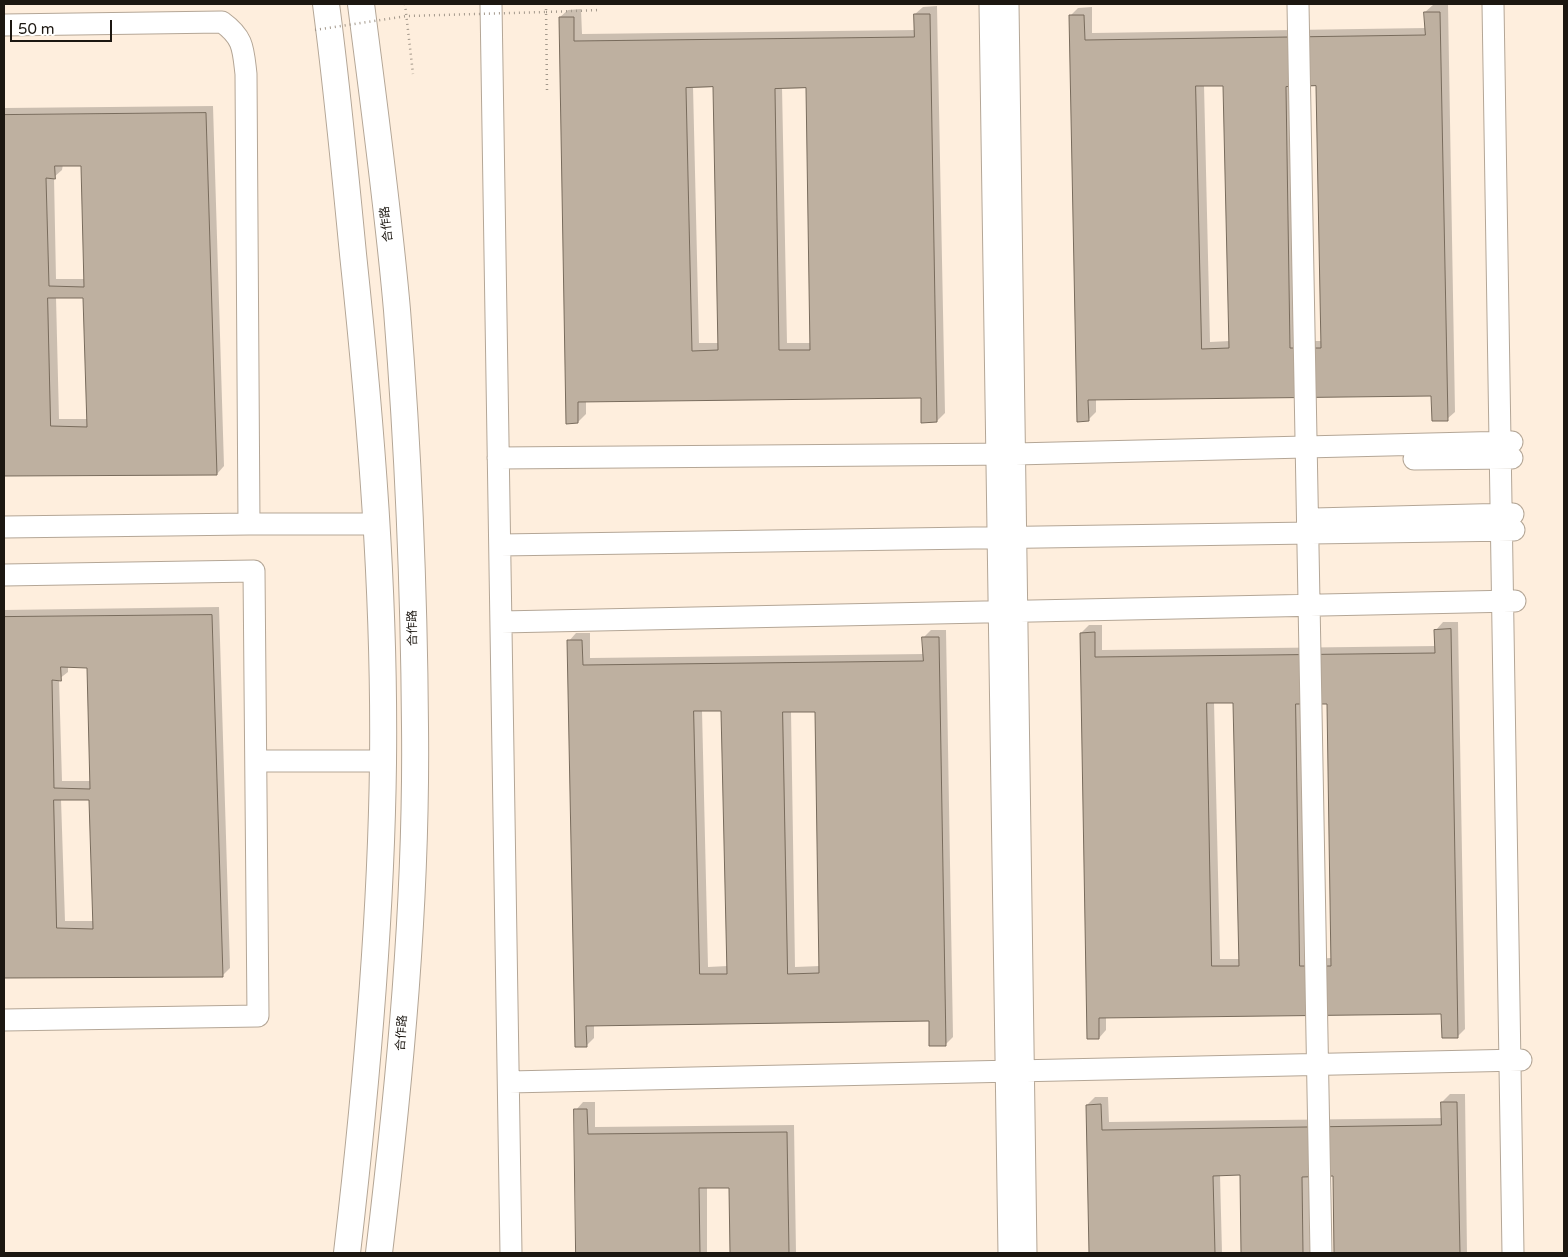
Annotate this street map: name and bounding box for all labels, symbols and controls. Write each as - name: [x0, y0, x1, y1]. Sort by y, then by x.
- scale bar: [12, 10, 115, 42]
- text: 50 m: [18, 20, 55, 38]
- street label: 合作路: [378, 205, 396, 243]
- street label: 合作路: [405, 610, 421, 646]
- street label: 合作路: [394, 1015, 410, 1051]

